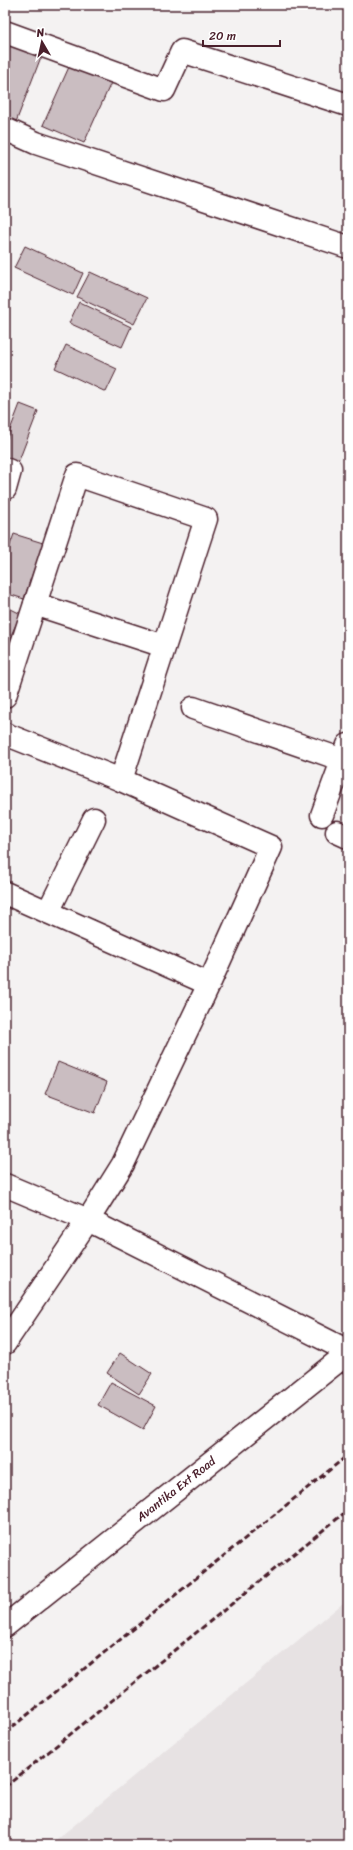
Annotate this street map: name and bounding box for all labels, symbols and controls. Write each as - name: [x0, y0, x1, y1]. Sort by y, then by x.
- north arrow: [22, 22, 62, 62]
- scale bar: [203, 22, 280, 48]
- text: N: [34, 23, 46, 43]
- text: 20 m: [209, 25, 236, 47]
- street label: Avantika Ext Road: [131, 1450, 222, 1528]

